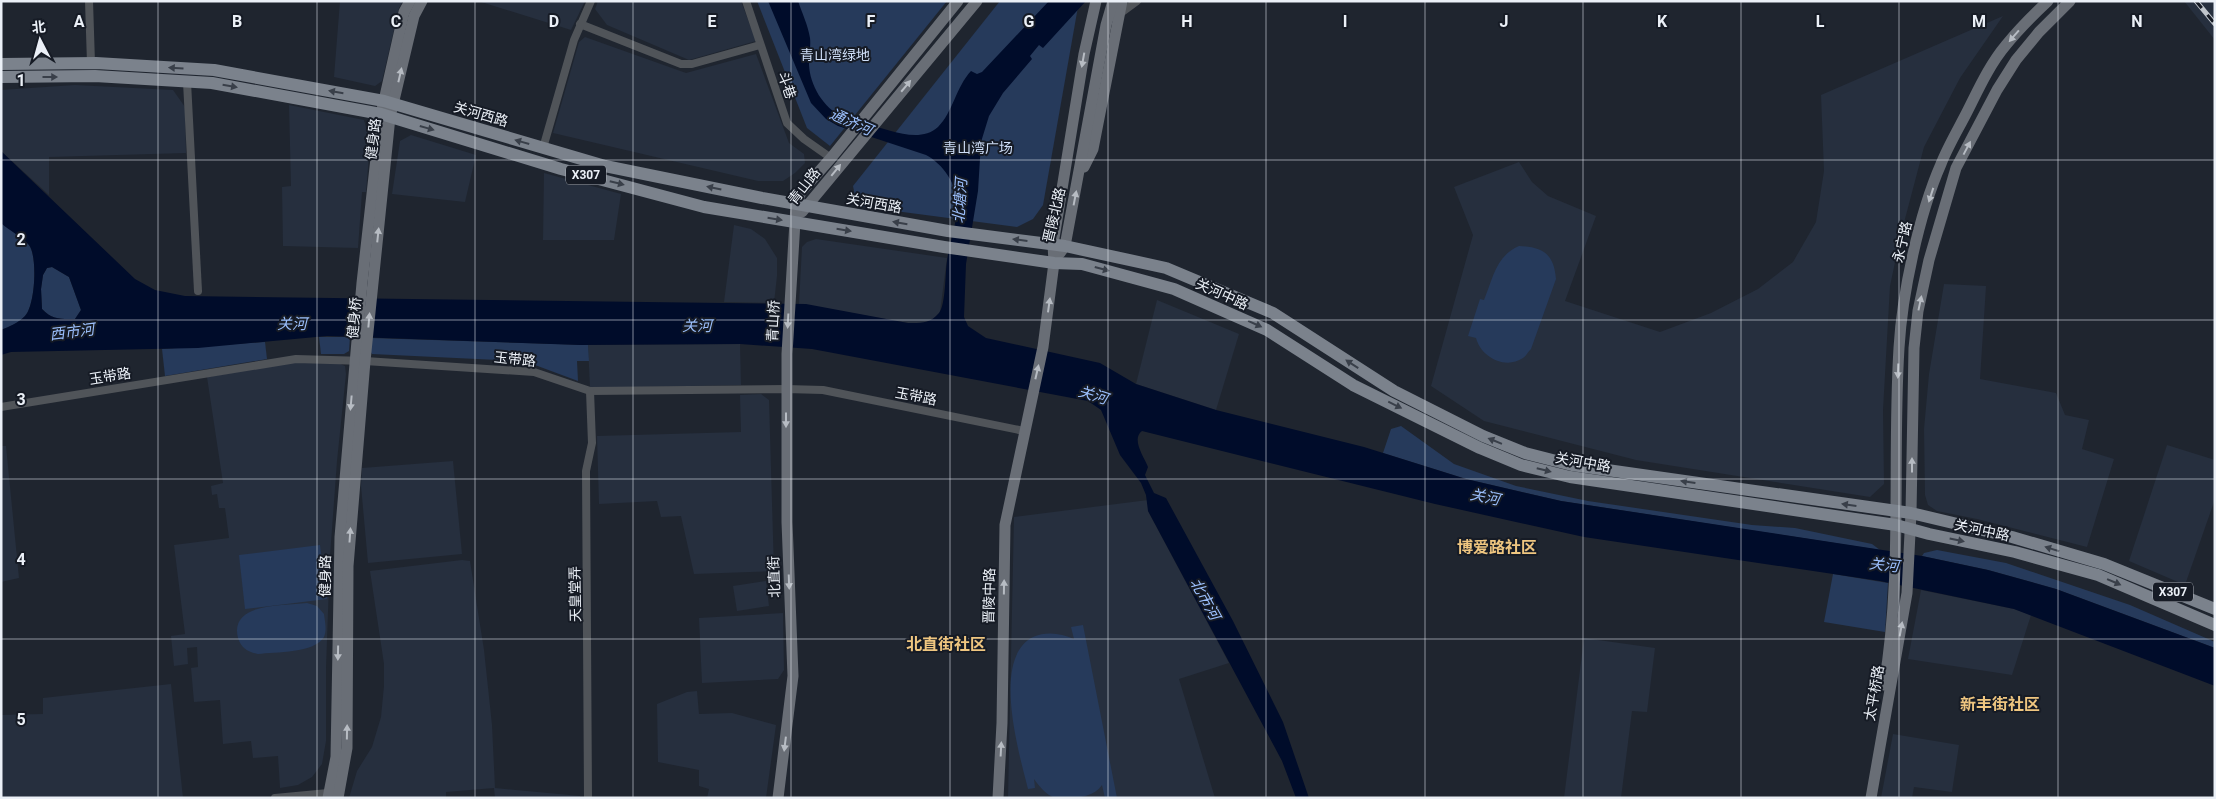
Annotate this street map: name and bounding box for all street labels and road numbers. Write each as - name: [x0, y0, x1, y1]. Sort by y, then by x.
- street label: 斗巷: [775, 69, 799, 101]
- street label: 关河西路: [452, 99, 510, 129]
- street label: 健身路: [363, 117, 383, 161]
- street label: 青山路: [785, 165, 823, 207]
- road number: X307: [566, 166, 606, 184]
- street label: 晋陵北路: [1040, 186, 1068, 244]
- street label: 关河西路: [845, 190, 903, 216]
- street label: 永宁路: [1889, 220, 1915, 264]
- street label: 关河中路: [1193, 275, 1251, 313]
- street label: 健身桥: [344, 296, 364, 340]
- street label: 青山桥: [764, 300, 782, 342]
- street label: 玉带路: [493, 349, 537, 369]
- street label: 玉带路: [88, 365, 132, 387]
- street label: 玉带路: [894, 384, 938, 408]
- street label: 关河中路: [1554, 449, 1612, 475]
- street label: 关河中路: [1953, 516, 2011, 544]
- street label: 健身路: [317, 555, 333, 597]
- street label: 北直街: [765, 556, 783, 598]
- street label: 天皇堂弄: [567, 566, 583, 622]
- street label: 晋陵中路: [981, 568, 997, 624]
- road number: X307: [2153, 582, 2193, 602]
- street label: 太平桥路: [1861, 664, 1887, 722]

